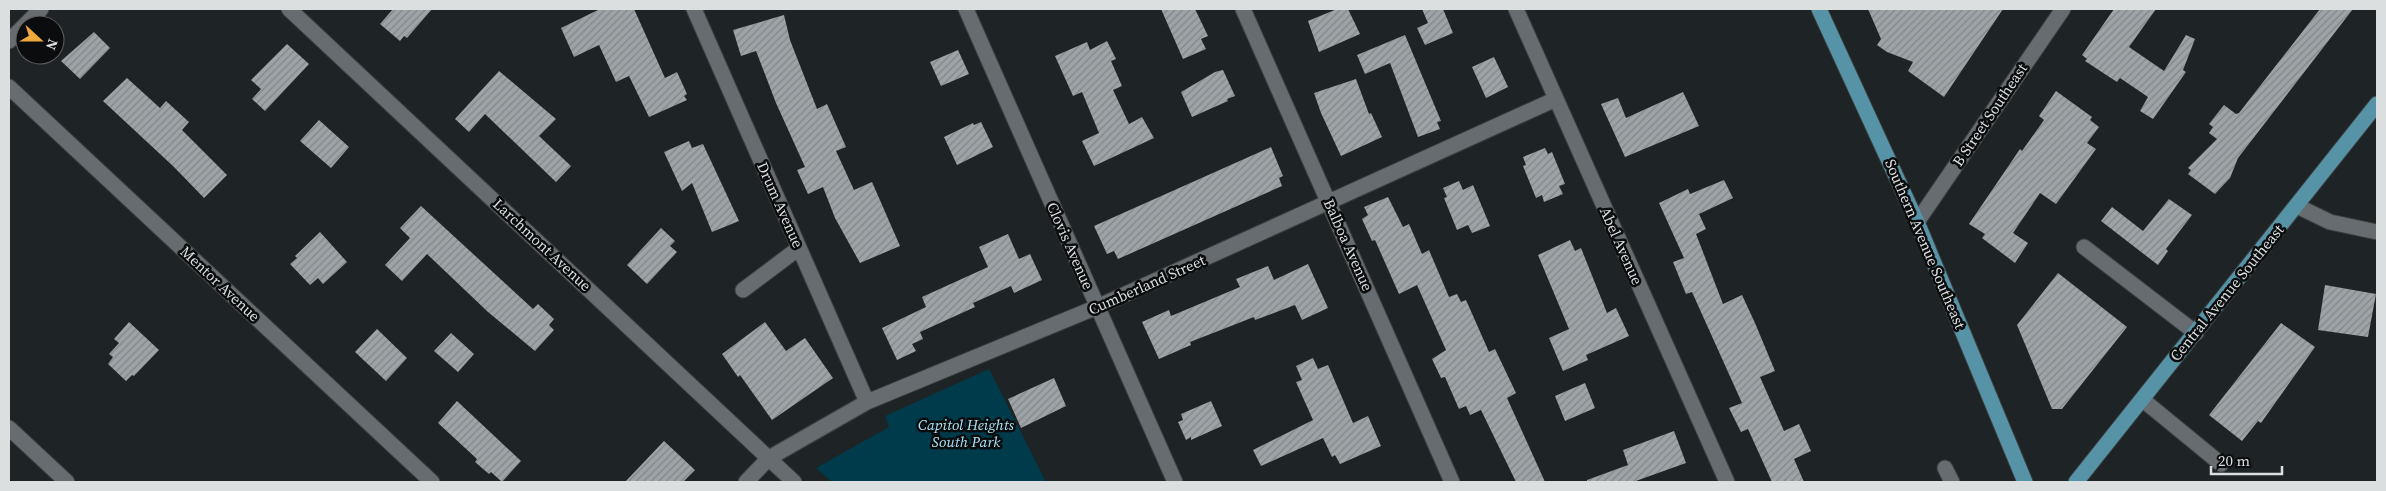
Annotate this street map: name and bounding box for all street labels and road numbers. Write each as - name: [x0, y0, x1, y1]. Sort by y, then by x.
- street label: B Street Southeast: [1947, 59, 2032, 170]
- street label: Southern Avenue Southeast: [1880, 156, 1971, 332]
- street label: Drum Avenue: [752, 159, 809, 251]
- street label: Larchmont Avenue: [489, 194, 596, 296]
- street label: Balboa Avenue: [1319, 195, 1378, 295]
- street label: Clovis Avenue: [1042, 199, 1099, 293]
- street label: Abel Avenue: [1595, 203, 1648, 288]
- street label: Central Avenue Southeast: [2165, 220, 2288, 366]
- street label: Mentor Avenue: [176, 241, 265, 326]
- street label: Cumberland Street: [1085, 249, 1209, 320]

